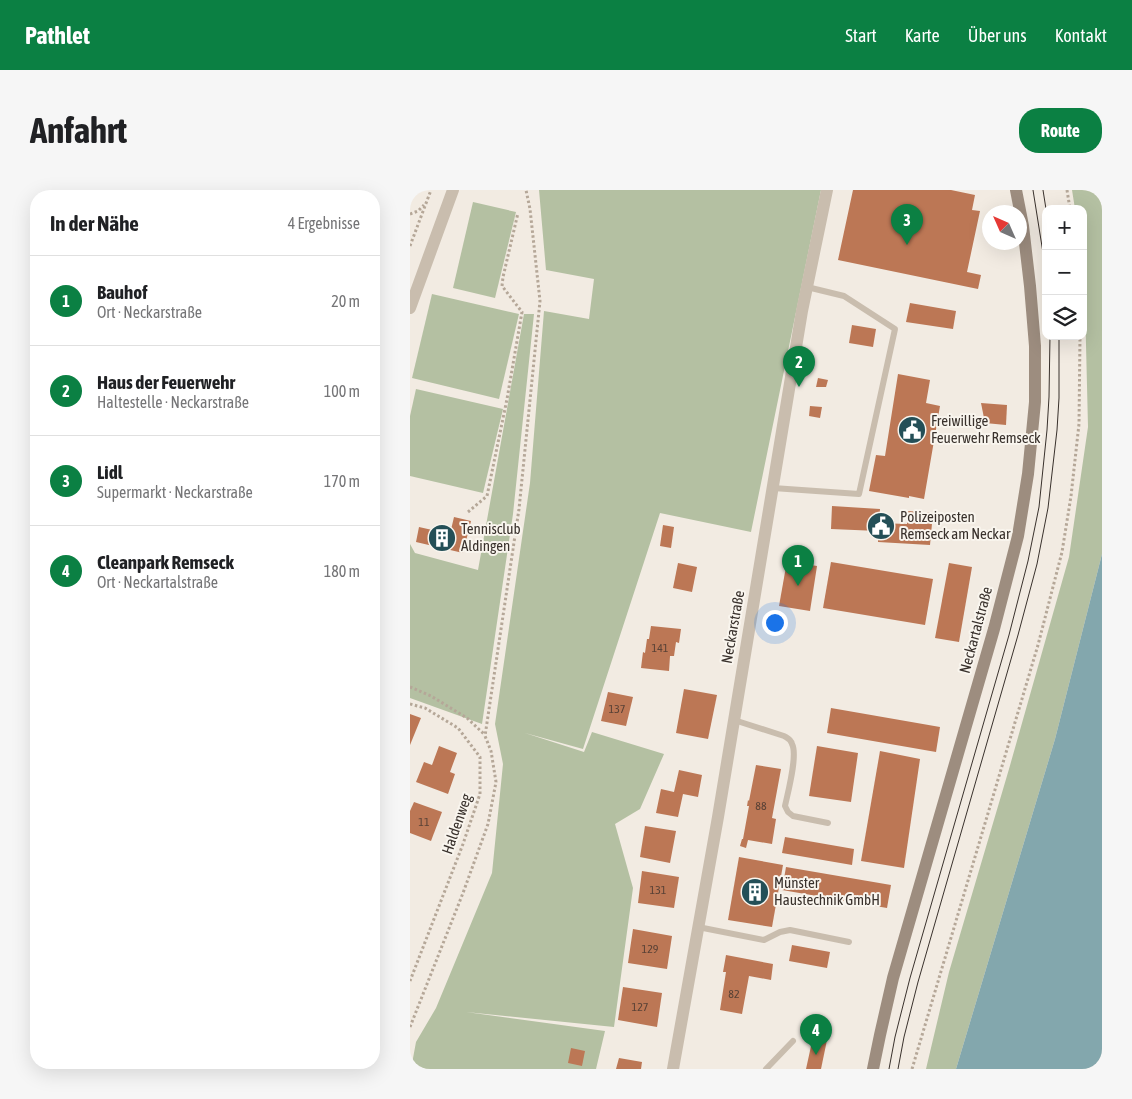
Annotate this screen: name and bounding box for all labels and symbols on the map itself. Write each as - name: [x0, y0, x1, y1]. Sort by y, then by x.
- pin: 3: [891, 204, 923, 245]
- north arrow: [982, 205, 1027, 250]
- pin: 2: [783, 346, 815, 387]
- place label: Freiwillige Feuerwehr Remseck: [931, 412, 1041, 446]
- public building icon: Freiwillige Feuerwehr Remseck: [897, 415, 927, 445]
- place label: Polizeiposten Remseck am Neckar: [900, 508, 1011, 542]
- public building icon: Polizeiposten Remseck am Neckar: [866, 511, 896, 541]
- place label: Tennisclub Aldingen: [461, 520, 521, 554]
- building icon: Tennisclub Aldingen: [427, 523, 457, 553]
- pin: 1: [782, 545, 814, 586]
- street label: Neckartalstraße: [956, 585, 995, 675]
- street label: Neckarstraße: [718, 589, 747, 665]
- your location: [762, 610, 788, 636]
- house number: 141: [652, 641, 669, 655]
- house number: 137: [609, 702, 626, 716]
- street label: Haldenweg: [438, 791, 475, 856]
- house number: 88: [755, 799, 767, 813]
- house number: 11: [418, 815, 430, 829]
- place label: Münster Haustechnik GmbH: [774, 874, 880, 908]
- building icon: Münster Haustechnik GmbH: [740, 877, 770, 907]
- house number: 131: [650, 883, 667, 897]
- house number: 129: [642, 942, 659, 956]
- house number: 82: [728, 987, 740, 1001]
- house number: 127: [632, 1000, 649, 1014]
- pin: 4: [800, 1014, 832, 1055]

